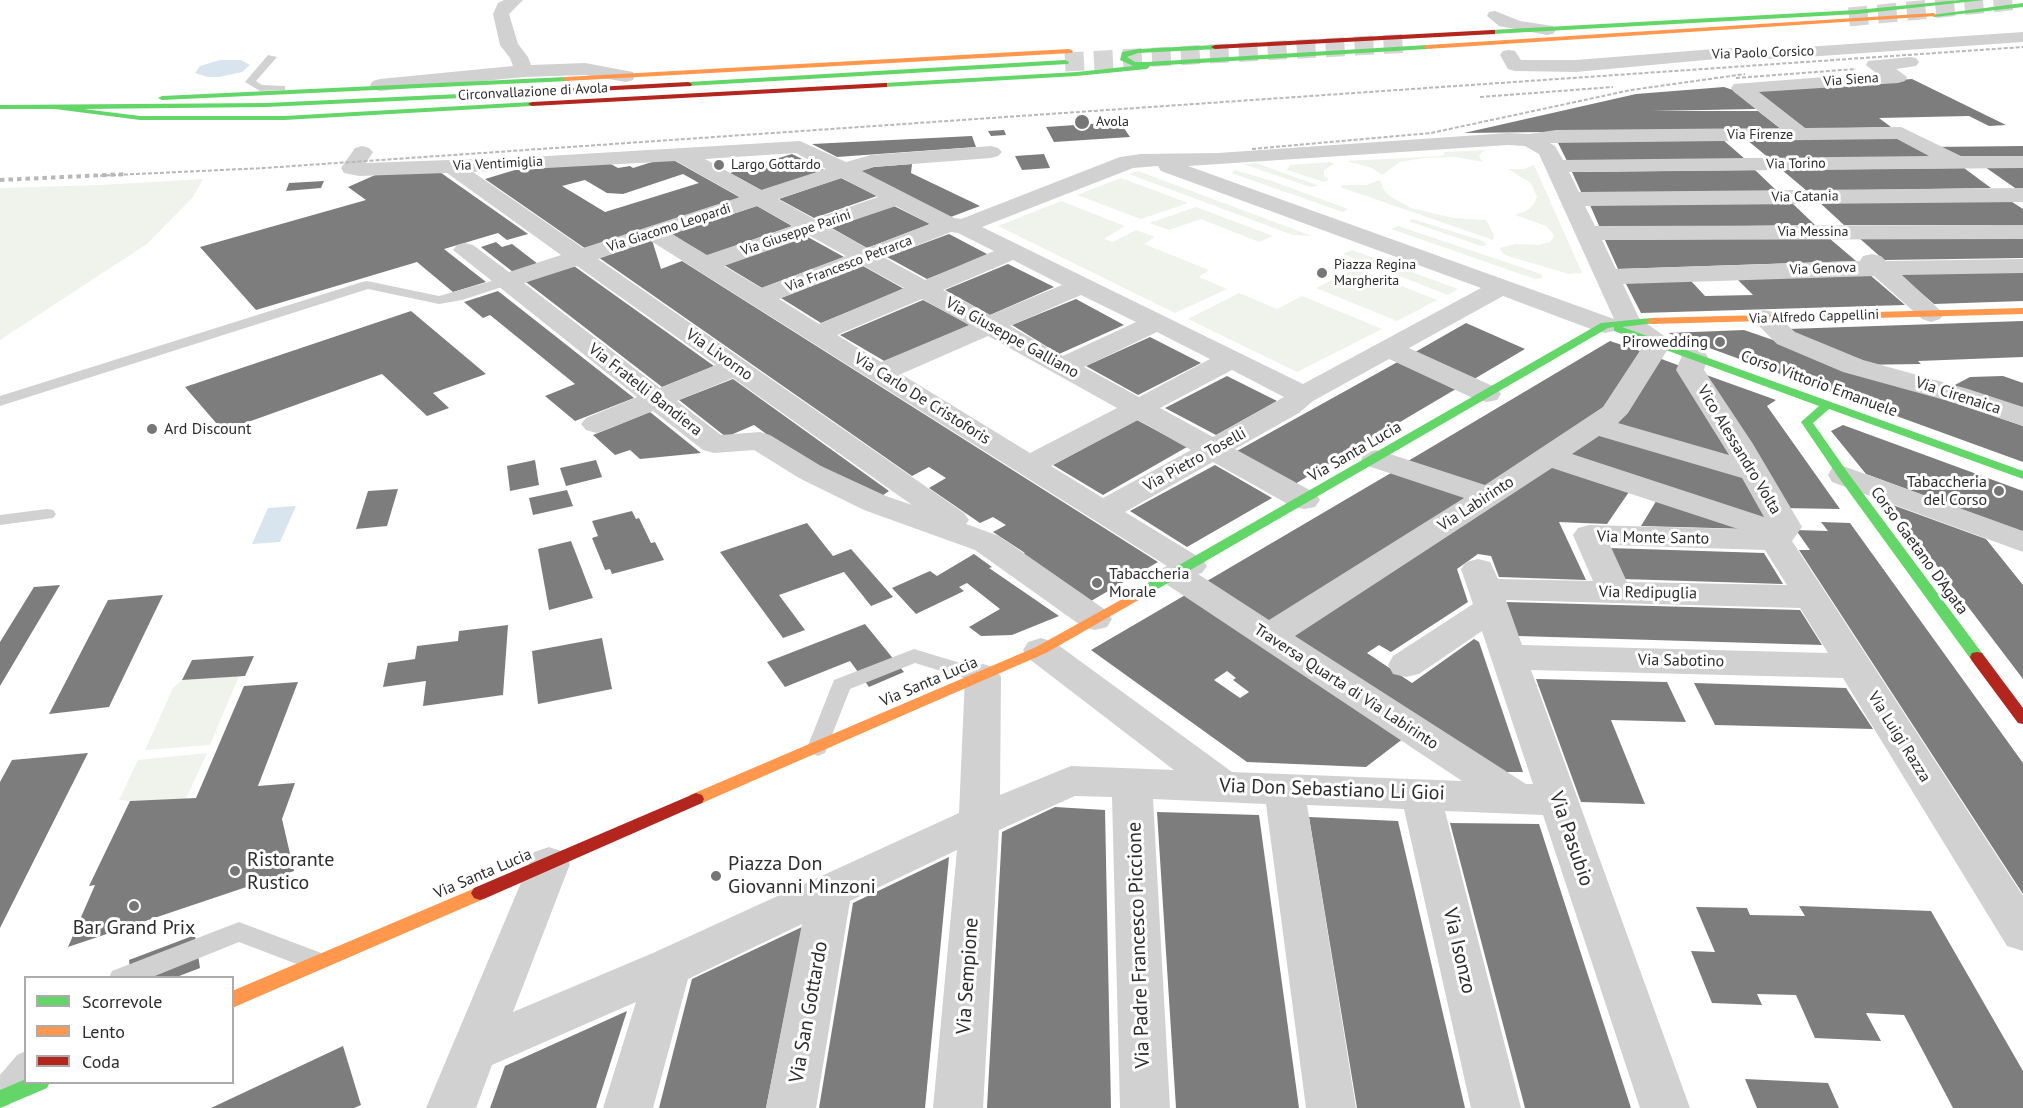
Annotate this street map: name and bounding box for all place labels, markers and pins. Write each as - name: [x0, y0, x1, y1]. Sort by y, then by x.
- marker: Avola: [1073, 113, 1091, 131]
- place label: Avola: [1096, 114, 1129, 130]
- place label: Largo Gottardo: [731, 157, 821, 173]
- marker: Largo Gottardo: [712, 158, 726, 172]
- place label: Piazza Regina Margherita: [1334, 257, 1416, 290]
- marker: Piazza Regina Margherita: [1315, 266, 1329, 280]
- place label: Pirowedding: [1622, 332, 1708, 352]
- marker: Pirowedding: [1713, 335, 1727, 349]
- place label: Ard Discount: [164, 419, 251, 439]
- marker: Ard Discount: [145, 422, 159, 436]
- place label: Tabaccheria del Corso: [1907, 472, 1987, 510]
- marker: Tabaccheria del Corso: [1992, 484, 2006, 498]
- place label: Tabaccheria Morale: [1109, 564, 1189, 602]
- marker: Tabaccheria Morale: [1090, 576, 1104, 590]
- place label: Ristorante Rustico: [247, 848, 334, 895]
- place label: Piazza Don Giovanni Minzoni: [728, 852, 876, 899]
- marker: Ristorante Rustico: [228, 864, 242, 878]
- marker: Piazza Don Giovanni Minzoni: [709, 869, 723, 883]
- marker: Bar Grand Prix: [127, 899, 141, 913]
- place label: Bar Grand Prix: [73, 916, 195, 940]

